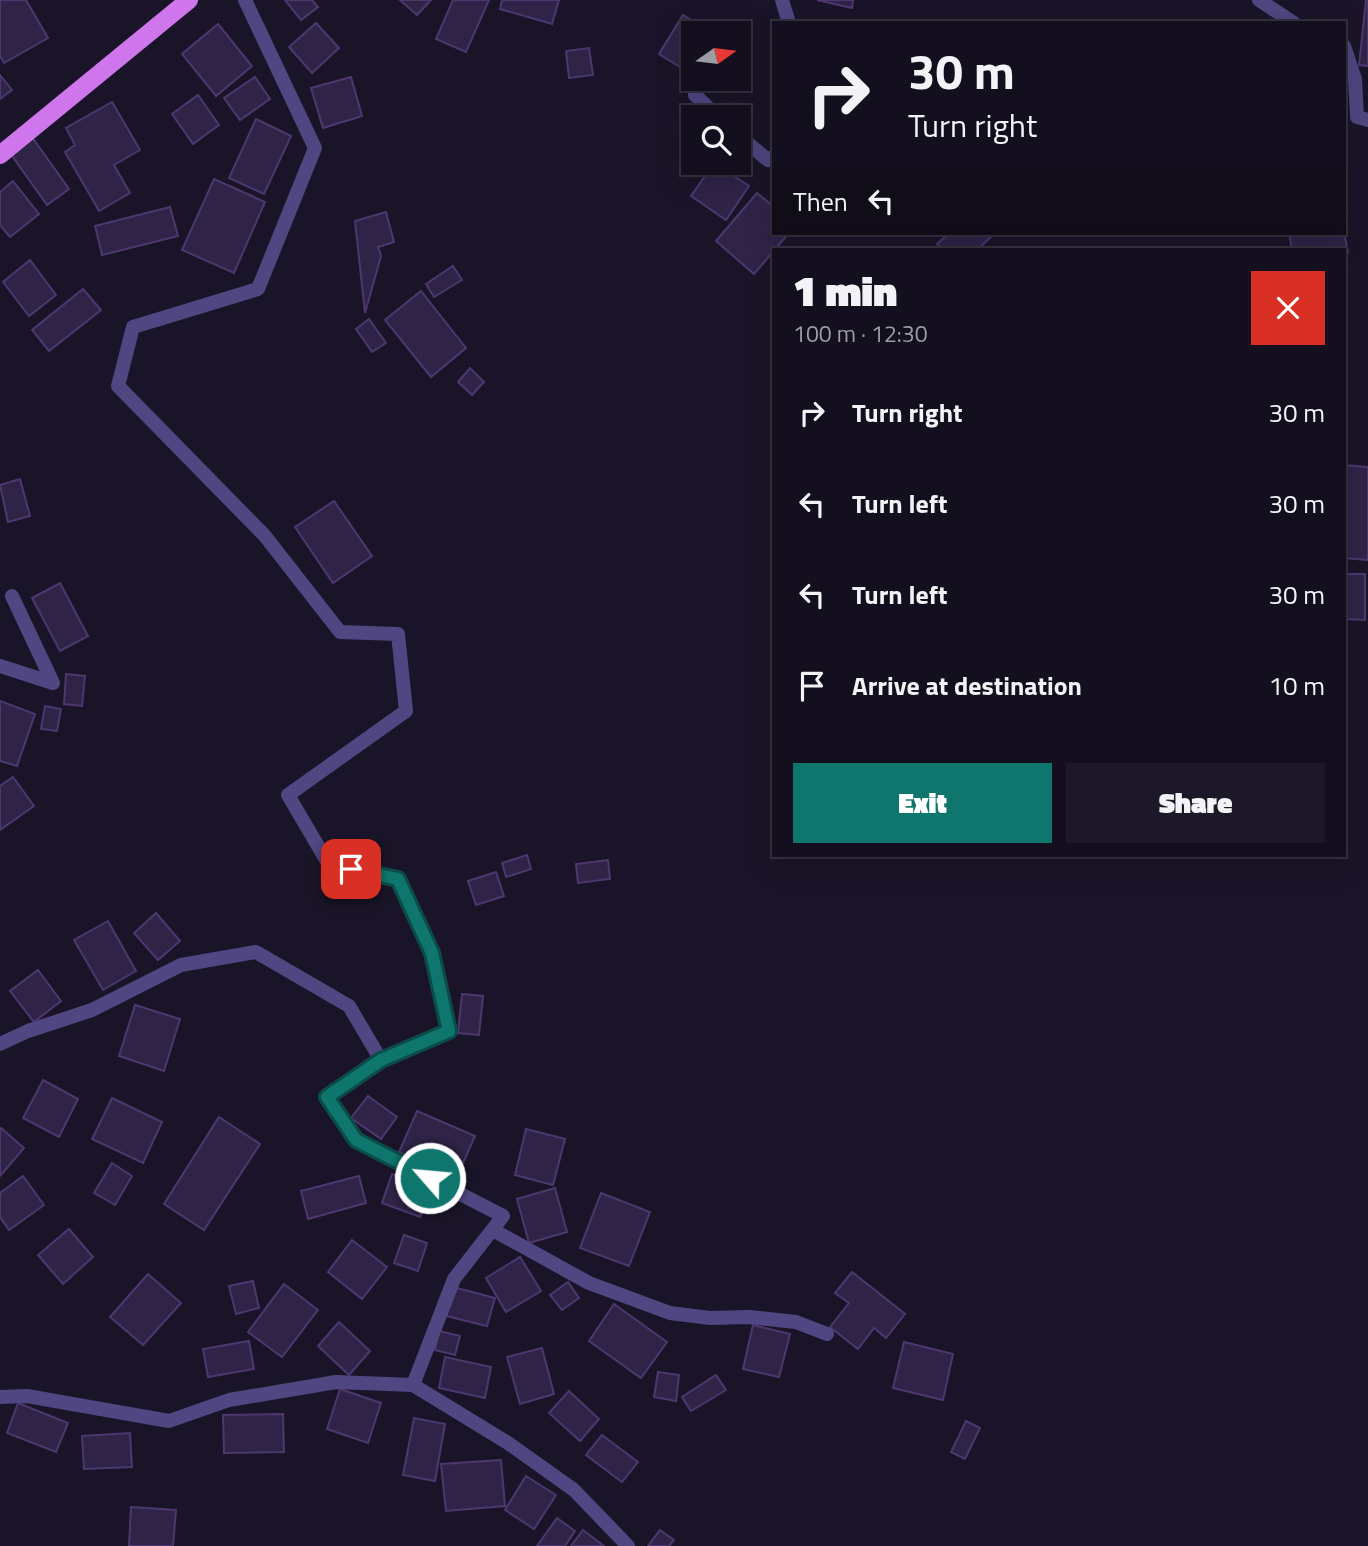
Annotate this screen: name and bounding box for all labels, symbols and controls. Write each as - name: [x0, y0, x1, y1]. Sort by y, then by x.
- north arrow: [681, 21, 751, 91]
- map controls: [681, 21, 751, 175]
- text: 30 m: [908, 33, 1015, 108]
- icon: right: [793, 49, 884, 140]
- text: Turn right: [908, 101, 1037, 149]
- button: search: [681, 105, 751, 175]
- text: Then: [793, 182, 848, 221]
- icon: left: [862, 182, 900, 220]
- text: 1 min: [793, 258, 897, 322]
- button: close: [1251, 271, 1325, 345]
- text: 100 m · 12:30: [793, 316, 928, 351]
- text: Turn right: [852, 393, 963, 432]
- text: 30 m: [1268, 393, 1325, 432]
- icon: right: [793, 394, 831, 432]
- text: Turn left: [852, 484, 947, 523]
- text: 30 m: [1268, 484, 1325, 523]
- icon: left: [793, 485, 831, 523]
- text: Turn left: [852, 575, 947, 614]
- text: 30 m: [1268, 575, 1325, 614]
- icon: left: [793, 576, 831, 614]
- text: Arrive at destination: [852, 666, 1082, 705]
- text: 10 m: [1268, 666, 1325, 705]
- icon: arrive: [793, 667, 831, 705]
- button: Exit: [793, 763, 1052, 843]
- button: Share: [1066, 763, 1325, 843]
- pin: [321, 839, 381, 899]
- icon: arrive: [332, 850, 370, 888]
- position arrow: [393, 1141, 467, 1215]

